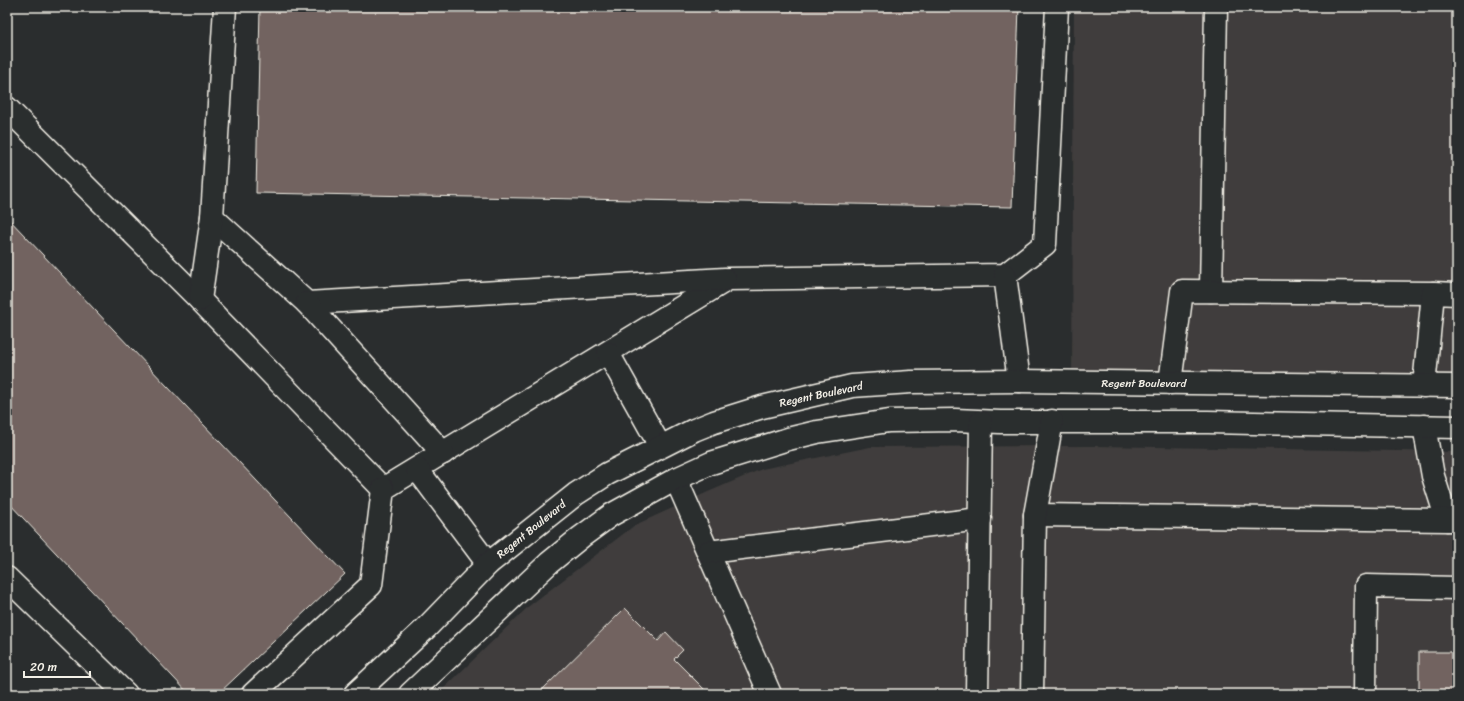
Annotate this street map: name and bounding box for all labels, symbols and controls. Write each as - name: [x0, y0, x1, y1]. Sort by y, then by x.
- street label: Regent Boulevard: [1102, 374, 1188, 393]
- street label: Regent Boulevard: [778, 376, 866, 413]
- street label: Regent Boulevard: [492, 495, 571, 563]
- scale bar: [24, 653, 90, 679]
- text: 20 m: [30, 656, 57, 678]

